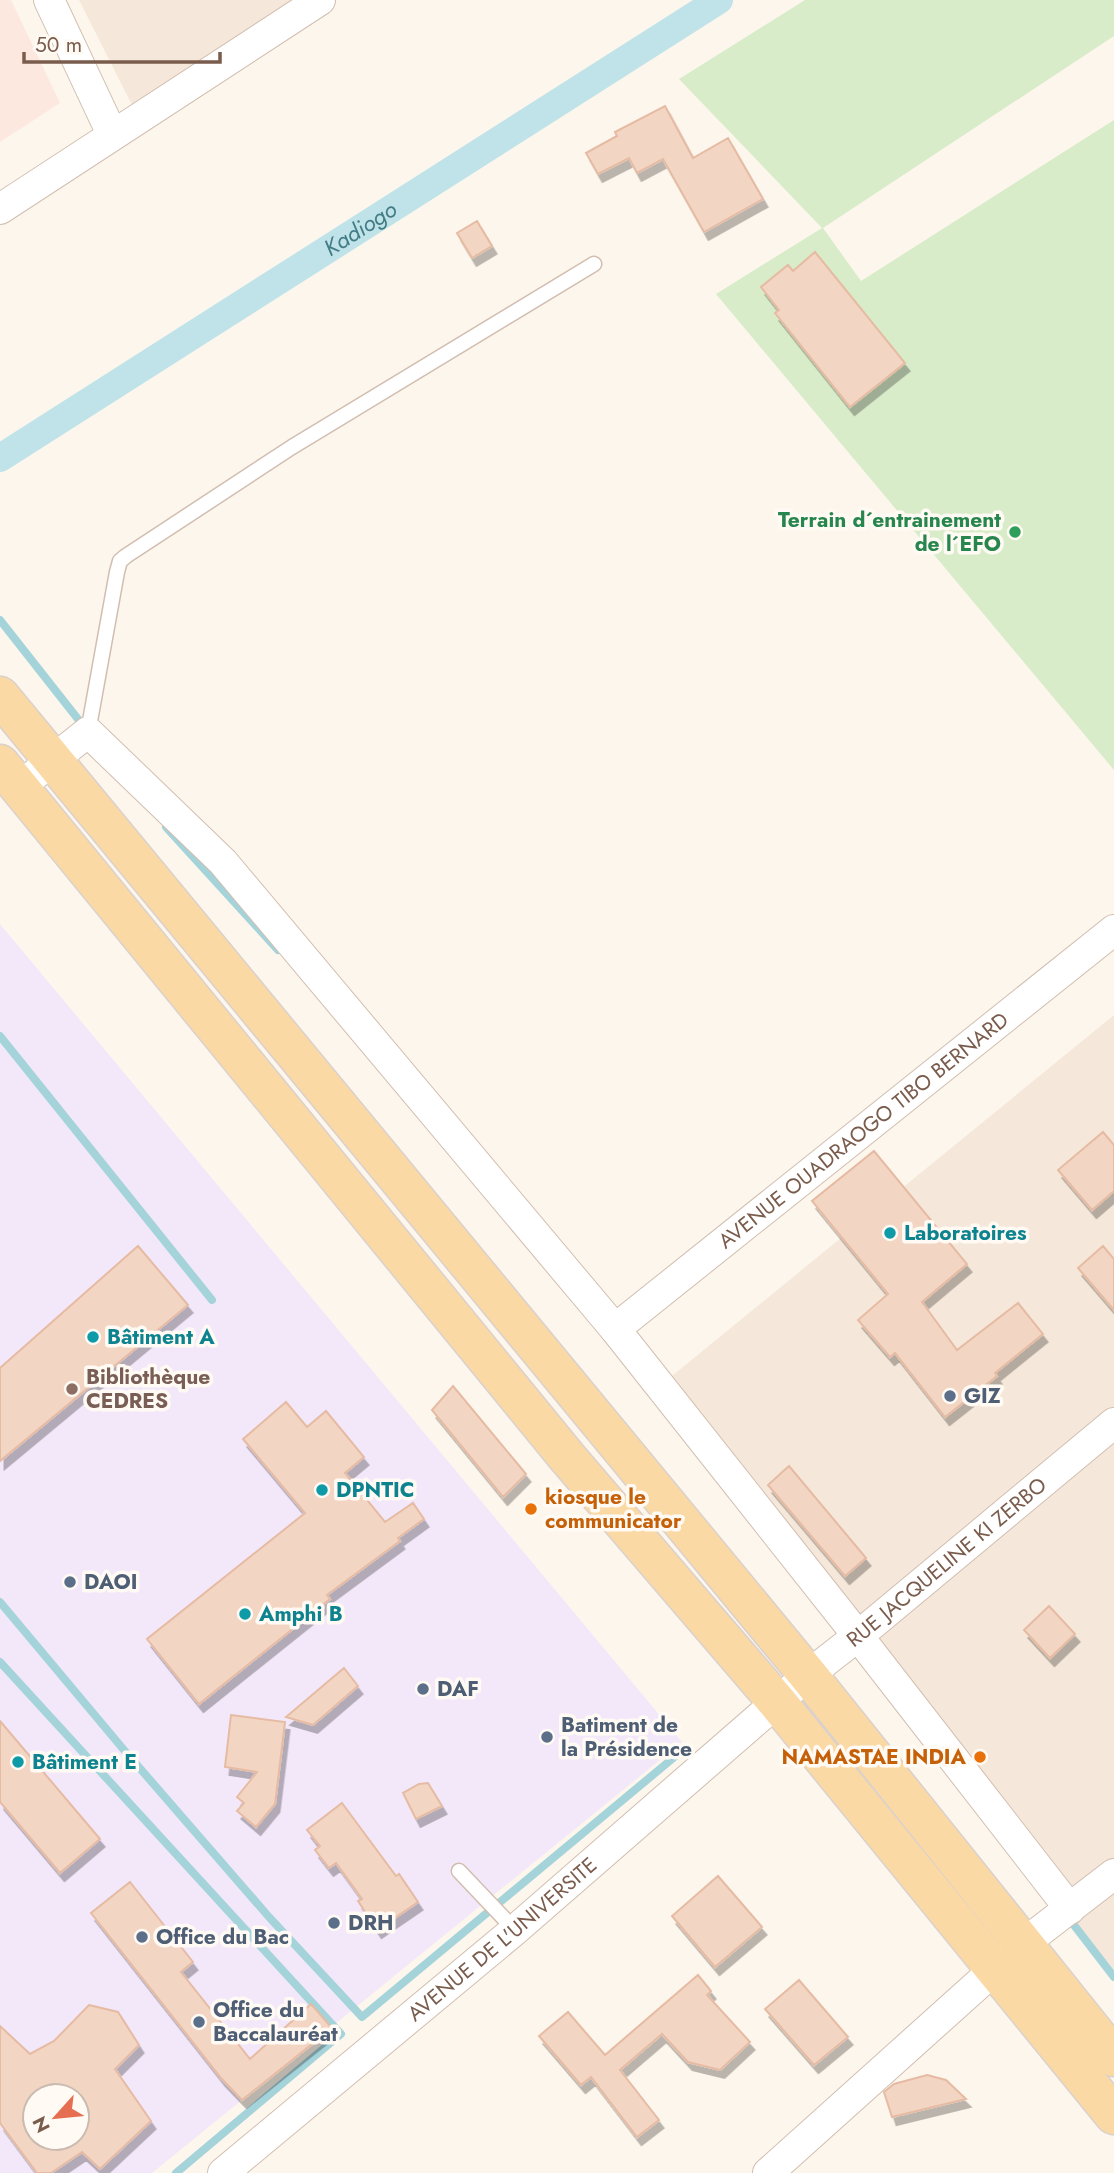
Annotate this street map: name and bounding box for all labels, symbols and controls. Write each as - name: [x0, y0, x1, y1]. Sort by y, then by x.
- scale bar: [24, 21, 220, 65]
- text: 50 m: [35, 30, 82, 60]
- water label: Kadiogo: [317, 192, 404, 265]
- place label: Terrain d´entrainement de l´EFO: [778, 505, 1001, 559]
- marker: Terrain d´entrainement de l´EFO: [1007, 524, 1023, 540]
- street label: AVENUE OUADRAOGO TIBO BERNARD: [712, 1005, 1015, 1256]
- place label: Laboratoires: [904, 1218, 1027, 1248]
- marker: Laboratoires: [882, 1225, 898, 1241]
- place label: Bâtiment A: [107, 1322, 215, 1352]
- marker: Bâtiment A: [85, 1329, 101, 1345]
- place label: Bibliothèque CEDRES: [86, 1362, 210, 1416]
- marker: Bibliothèque CEDRES: [64, 1381, 80, 1397]
- place label: GIZ: [964, 1381, 1001, 1411]
- marker: GIZ: [942, 1388, 958, 1404]
- street label: RUE JACQUELINE KI ZERBO: [840, 1470, 1053, 1654]
- place label: DPNTIC: [336, 1475, 414, 1505]
- marker: DPNTIC: [314, 1482, 330, 1498]
- place label: kiosque le communicator: [545, 1482, 682, 1536]
- marker: kiosque le communicator: [523, 1501, 539, 1517]
- place label: DAOI: [84, 1567, 138, 1597]
- marker: DAOI: [62, 1574, 78, 1590]
- place label: Amphi B: [258, 1599, 343, 1629]
- marker: Amphi B: [237, 1606, 253, 1622]
- place label: DAF: [437, 1674, 479, 1704]
- marker: DAF: [415, 1681, 431, 1697]
- place label: Batiment de la Présidence: [561, 1710, 692, 1764]
- marker: Batiment de la Présidence: [539, 1729, 555, 1745]
- place label: NAMASTAE INDIA: [782, 1742, 967, 1772]
- place label: Bâtiment E: [32, 1747, 137, 1777]
- marker: NAMASTAE INDIA: [972, 1749, 988, 1765]
- marker: Bâtiment E: [10, 1754, 26, 1770]
- street label: AVENUE DE L'UNIVERSITE: [401, 1850, 603, 2028]
- place label: DRH: [348, 1908, 394, 1938]
- marker: DRH: [326, 1915, 342, 1931]
- place label: Office du Bac: [156, 1922, 289, 1952]
- marker: Office du Bac: [134, 1929, 150, 1945]
- place label: Office du Baccalauréat: [213, 1995, 338, 2049]
- marker: Office du Baccalauréat: [191, 2014, 207, 2030]
- north arrow: [21, 2082, 91, 2152]
- text: N: [26, 2112, 57, 2137]

